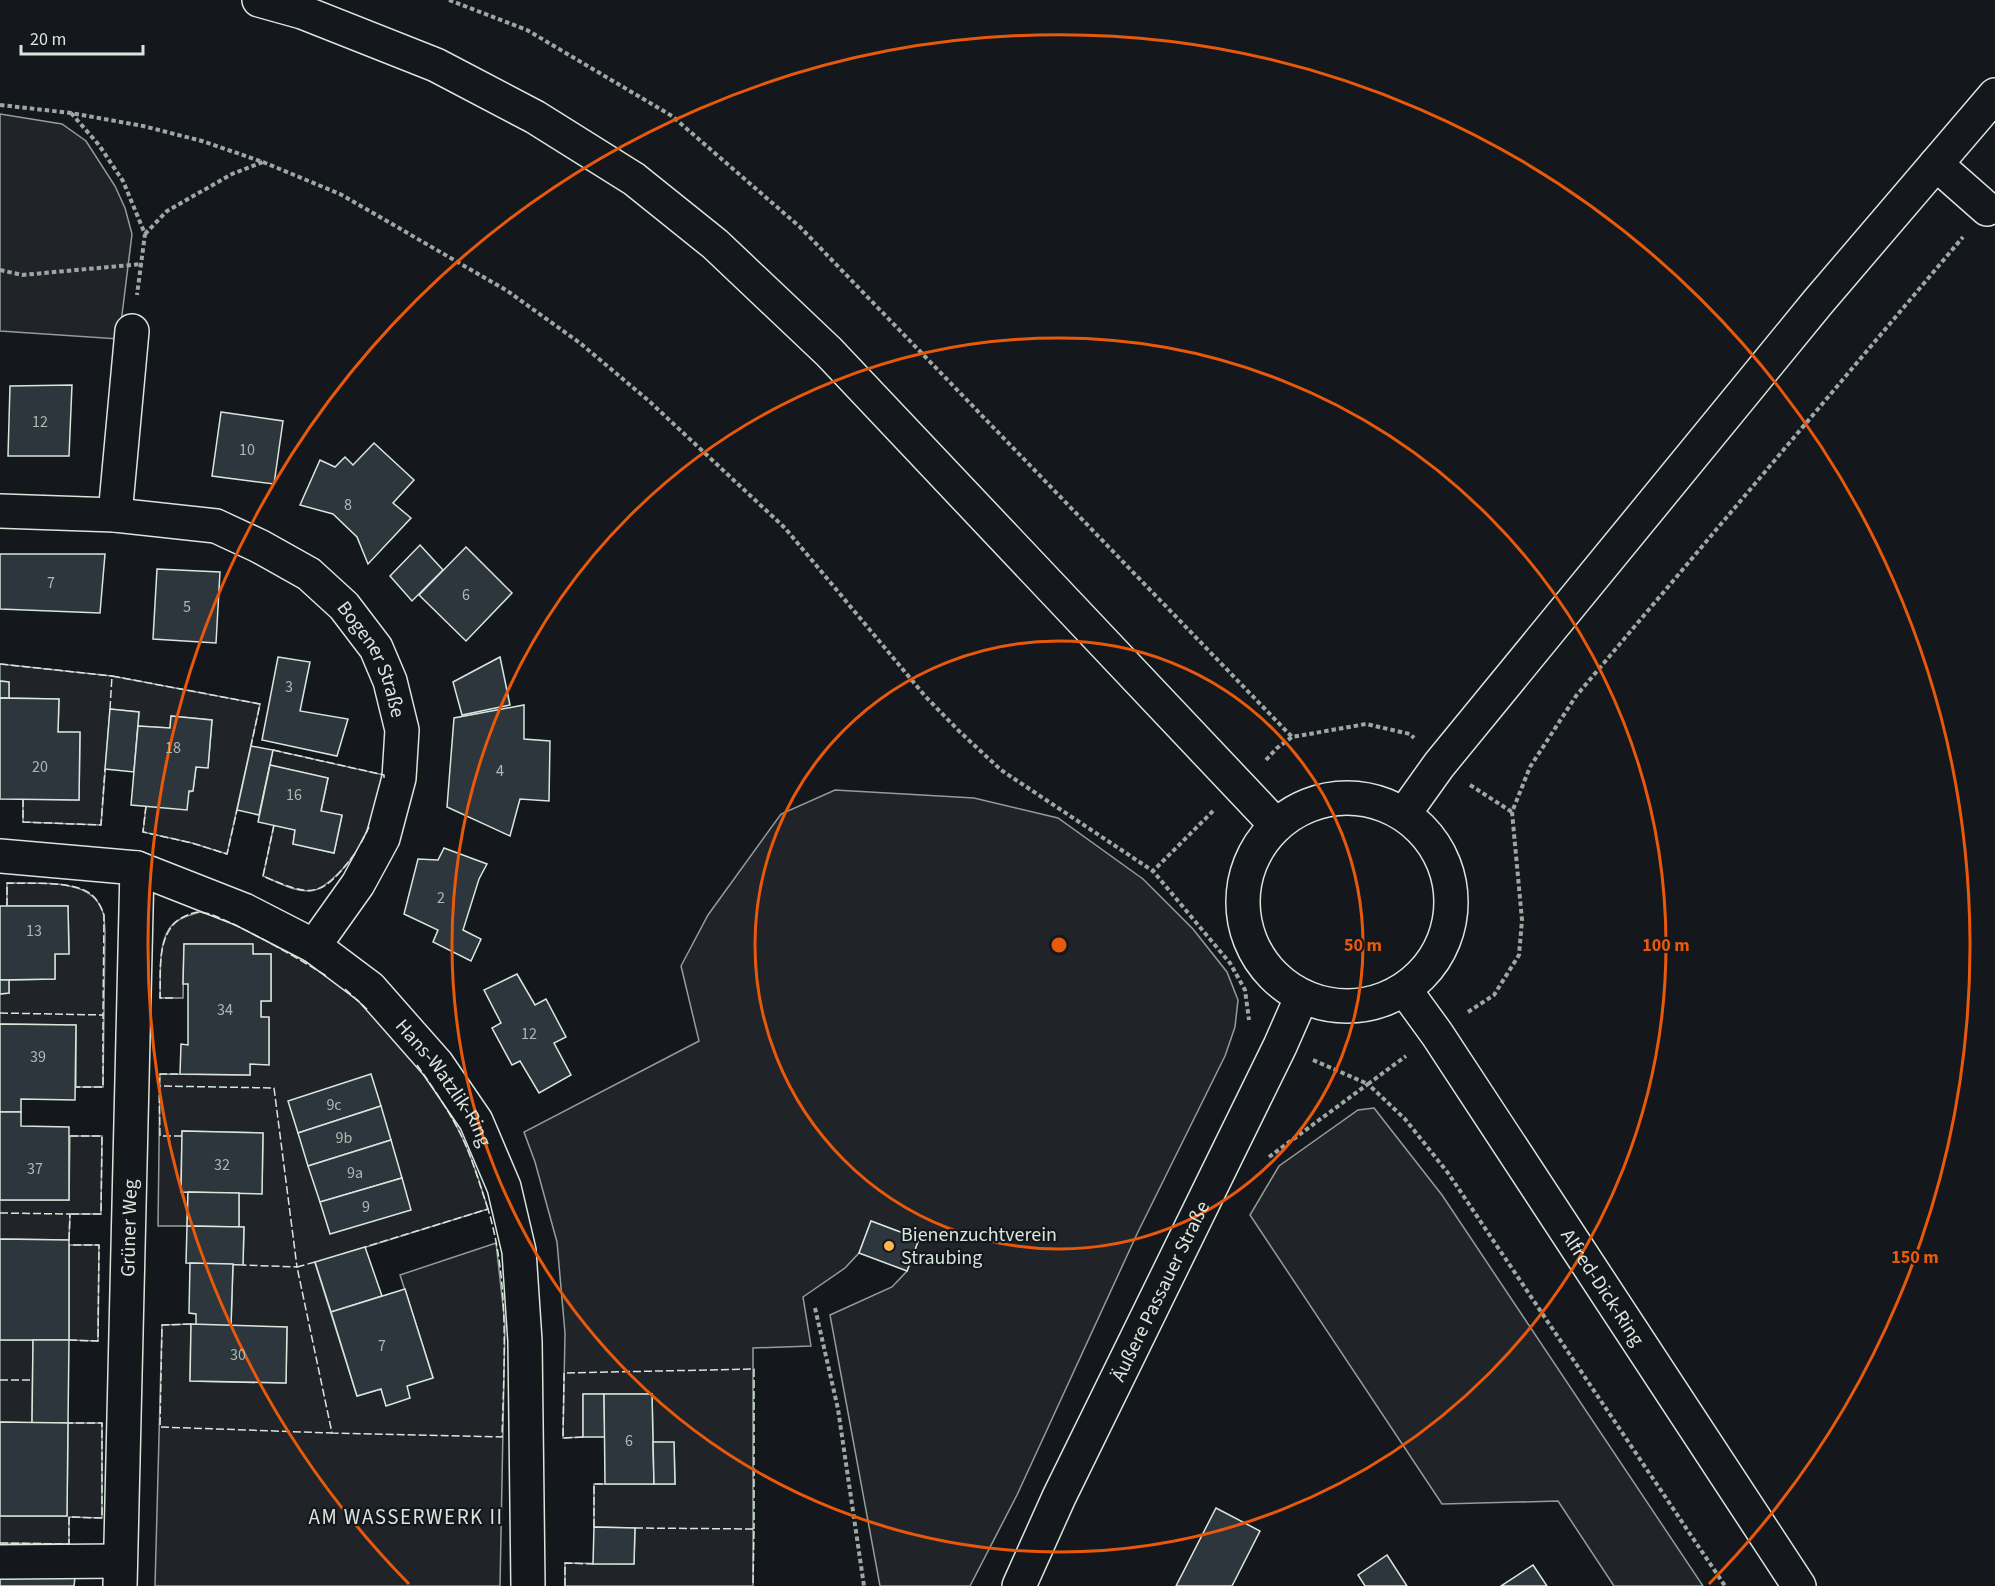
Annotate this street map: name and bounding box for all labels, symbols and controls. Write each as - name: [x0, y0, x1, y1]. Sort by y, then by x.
- scale bar: [21, 18, 142, 56]
- text: 20 m: [30, 27, 66, 52]
- house number: 12: [32, 411, 48, 433]
- house number: 10: [239, 439, 255, 461]
- house number: 8: [344, 494, 352, 516]
- house number: 7: [47, 572, 55, 594]
- house number: 6: [462, 584, 470, 606]
- street label: Bogener Straße: [330, 595, 411, 721]
- house number: 5: [183, 596, 191, 618]
- house number: 3: [285, 676, 293, 698]
- house number: 18: [165, 737, 181, 759]
- house number: 20: [32, 756, 48, 778]
- house number: 4: [496, 760, 504, 782]
- house number: 16: [286, 784, 302, 806]
- house number: 2: [437, 887, 445, 909]
- house number: 13: [26, 920, 42, 942]
- text: 50 m: [1344, 933, 1382, 958]
- text: 100 m: [1642, 933, 1690, 958]
- centre of rings: [1049, 935, 1069, 955]
- house number: 34: [217, 999, 233, 1021]
- street label: Hans-Watzlik-Ring: [388, 1013, 498, 1151]
- house number: 12: [521, 1023, 537, 1045]
- house number: 39: [30, 1046, 46, 1068]
- house number: 9c: [326, 1094, 342, 1116]
- house number: 9b: [336, 1127, 353, 1149]
- house number: 32: [214, 1154, 230, 1176]
- house number: 37: [27, 1158, 43, 1180]
- house number: 9a: [347, 1162, 363, 1184]
- street label: Grüner Weg: [114, 1179, 145, 1277]
- house number: 9: [362, 1196, 370, 1218]
- street label: Äußere Passauer Straße: [1105, 1196, 1217, 1386]
- place label: Bienenzuchtverein Straubing: [901, 1221, 1057, 1272]
- street label: Alfred-Dick-Ring: [1553, 1224, 1651, 1352]
- marker: Bienenzuchtverein Straubing: [882, 1239, 896, 1253]
- text: 150 m: [1891, 1245, 1939, 1270]
- house number: 7: [378, 1335, 386, 1357]
- house number: 30: [230, 1344, 246, 1366]
- house number: 6: [625, 1430, 633, 1452]
- district label: AM WASSERWERK II: [309, 1502, 504, 1532]

